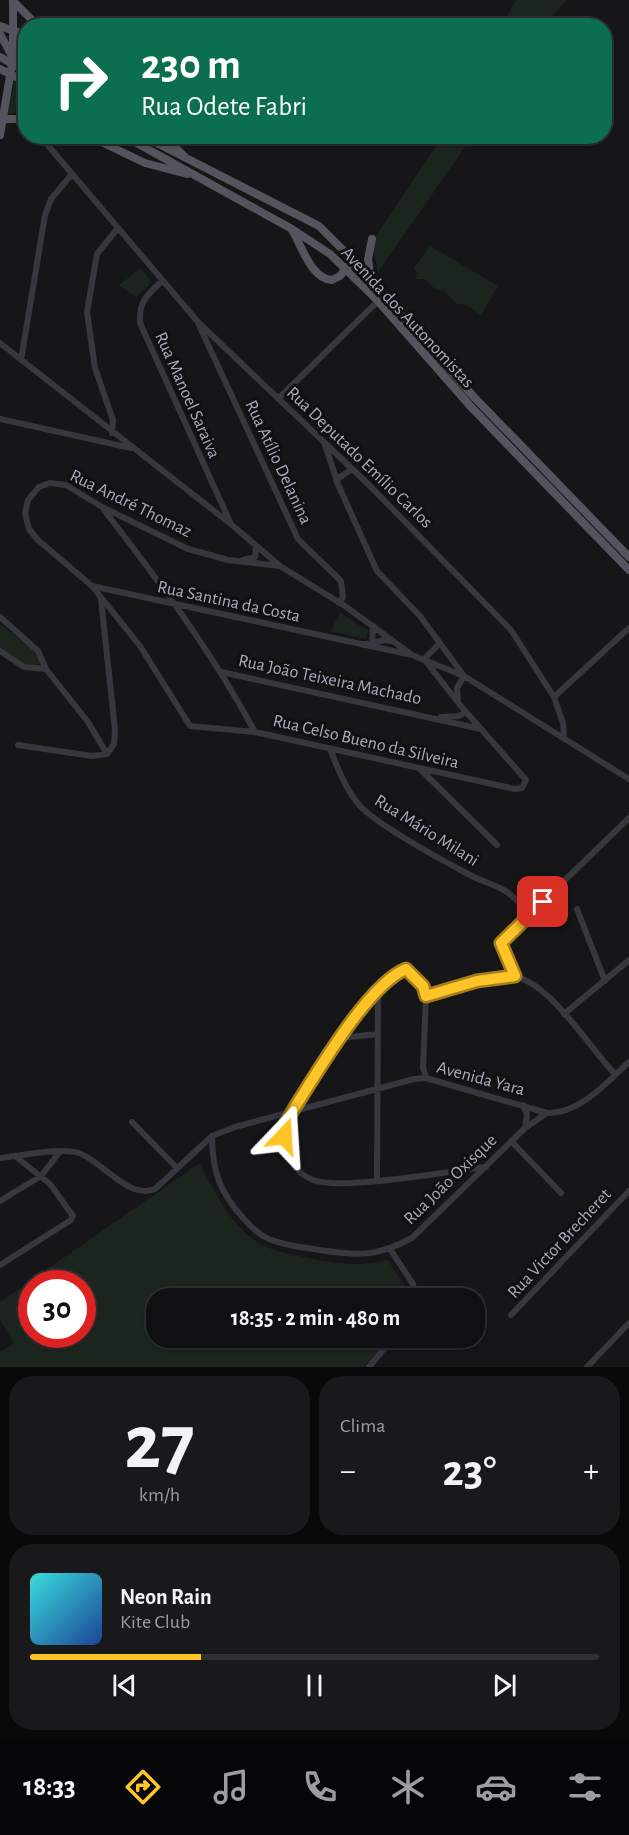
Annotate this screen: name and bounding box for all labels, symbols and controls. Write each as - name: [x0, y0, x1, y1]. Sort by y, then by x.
- icon: right: [42, 42, 120, 120]
- text: 230 m: [141, 44, 241, 86]
- text: Rua Odete Fabri: [141, 93, 307, 120]
- street label: Avenida dos Autonomistas: [338, 244, 477, 392]
- street label: Rua Manoel Saraiva: [151, 329, 223, 461]
- street label: Rua Deputado Emílio Carlos: [283, 384, 436, 532]
- street label: Rua Atílio Delanina: [241, 398, 315, 527]
- street label: Rua André Thomaz: [67, 467, 194, 541]
- street label: Rua Santina da Costa: [156, 578, 302, 626]
- street label: Rua João Teixeira Machado: [237, 652, 423, 708]
- street label: Rua Celso Bueno da Silveira: [271, 712, 461, 772]
- street label: Rua Mário Milani: [371, 792, 482, 870]
- pin: [517, 876, 568, 927]
- icon: arrive: [526, 885, 559, 918]
- street label: Avenida Yara: [435, 1059, 527, 1099]
- position arrow: [252, 1104, 316, 1168]
- street label: Rua João Oxisque: [401, 1131, 501, 1228]
- street label: Rua Victor Brecheret: [505, 1185, 615, 1302]
- speed limit sign: 30: [18, 1270, 96, 1348]
- text: 18:35 · 2 min · 480 m: [231, 1307, 400, 1329]
- text: 27: [124, 1405, 195, 1483]
- text: Clima: [340, 1416, 385, 1436]
- text: 23°: [443, 1449, 496, 1494]
- text: −: [340, 1455, 356, 1488]
- text: +: [583, 1455, 599, 1488]
- text: km/h: [139, 1485, 180, 1505]
- text: Neon Rain: [120, 1586, 212, 1608]
- text: Kite Club: [120, 1612, 190, 1632]
- icon: previous: [108, 1669, 141, 1702]
- icon: pause: [298, 1669, 331, 1702]
- icon: next: [488, 1669, 521, 1702]
- icon: directions: [122, 1766, 164, 1808]
- icon: music: [210, 1766, 252, 1808]
- icon: phone: [299, 1766, 341, 1808]
- icon: climate: [387, 1766, 429, 1808]
- icon: car: [475, 1766, 517, 1808]
- icon: filters: [564, 1766, 606, 1808]
- text: 18:33: [23, 1773, 76, 1800]

